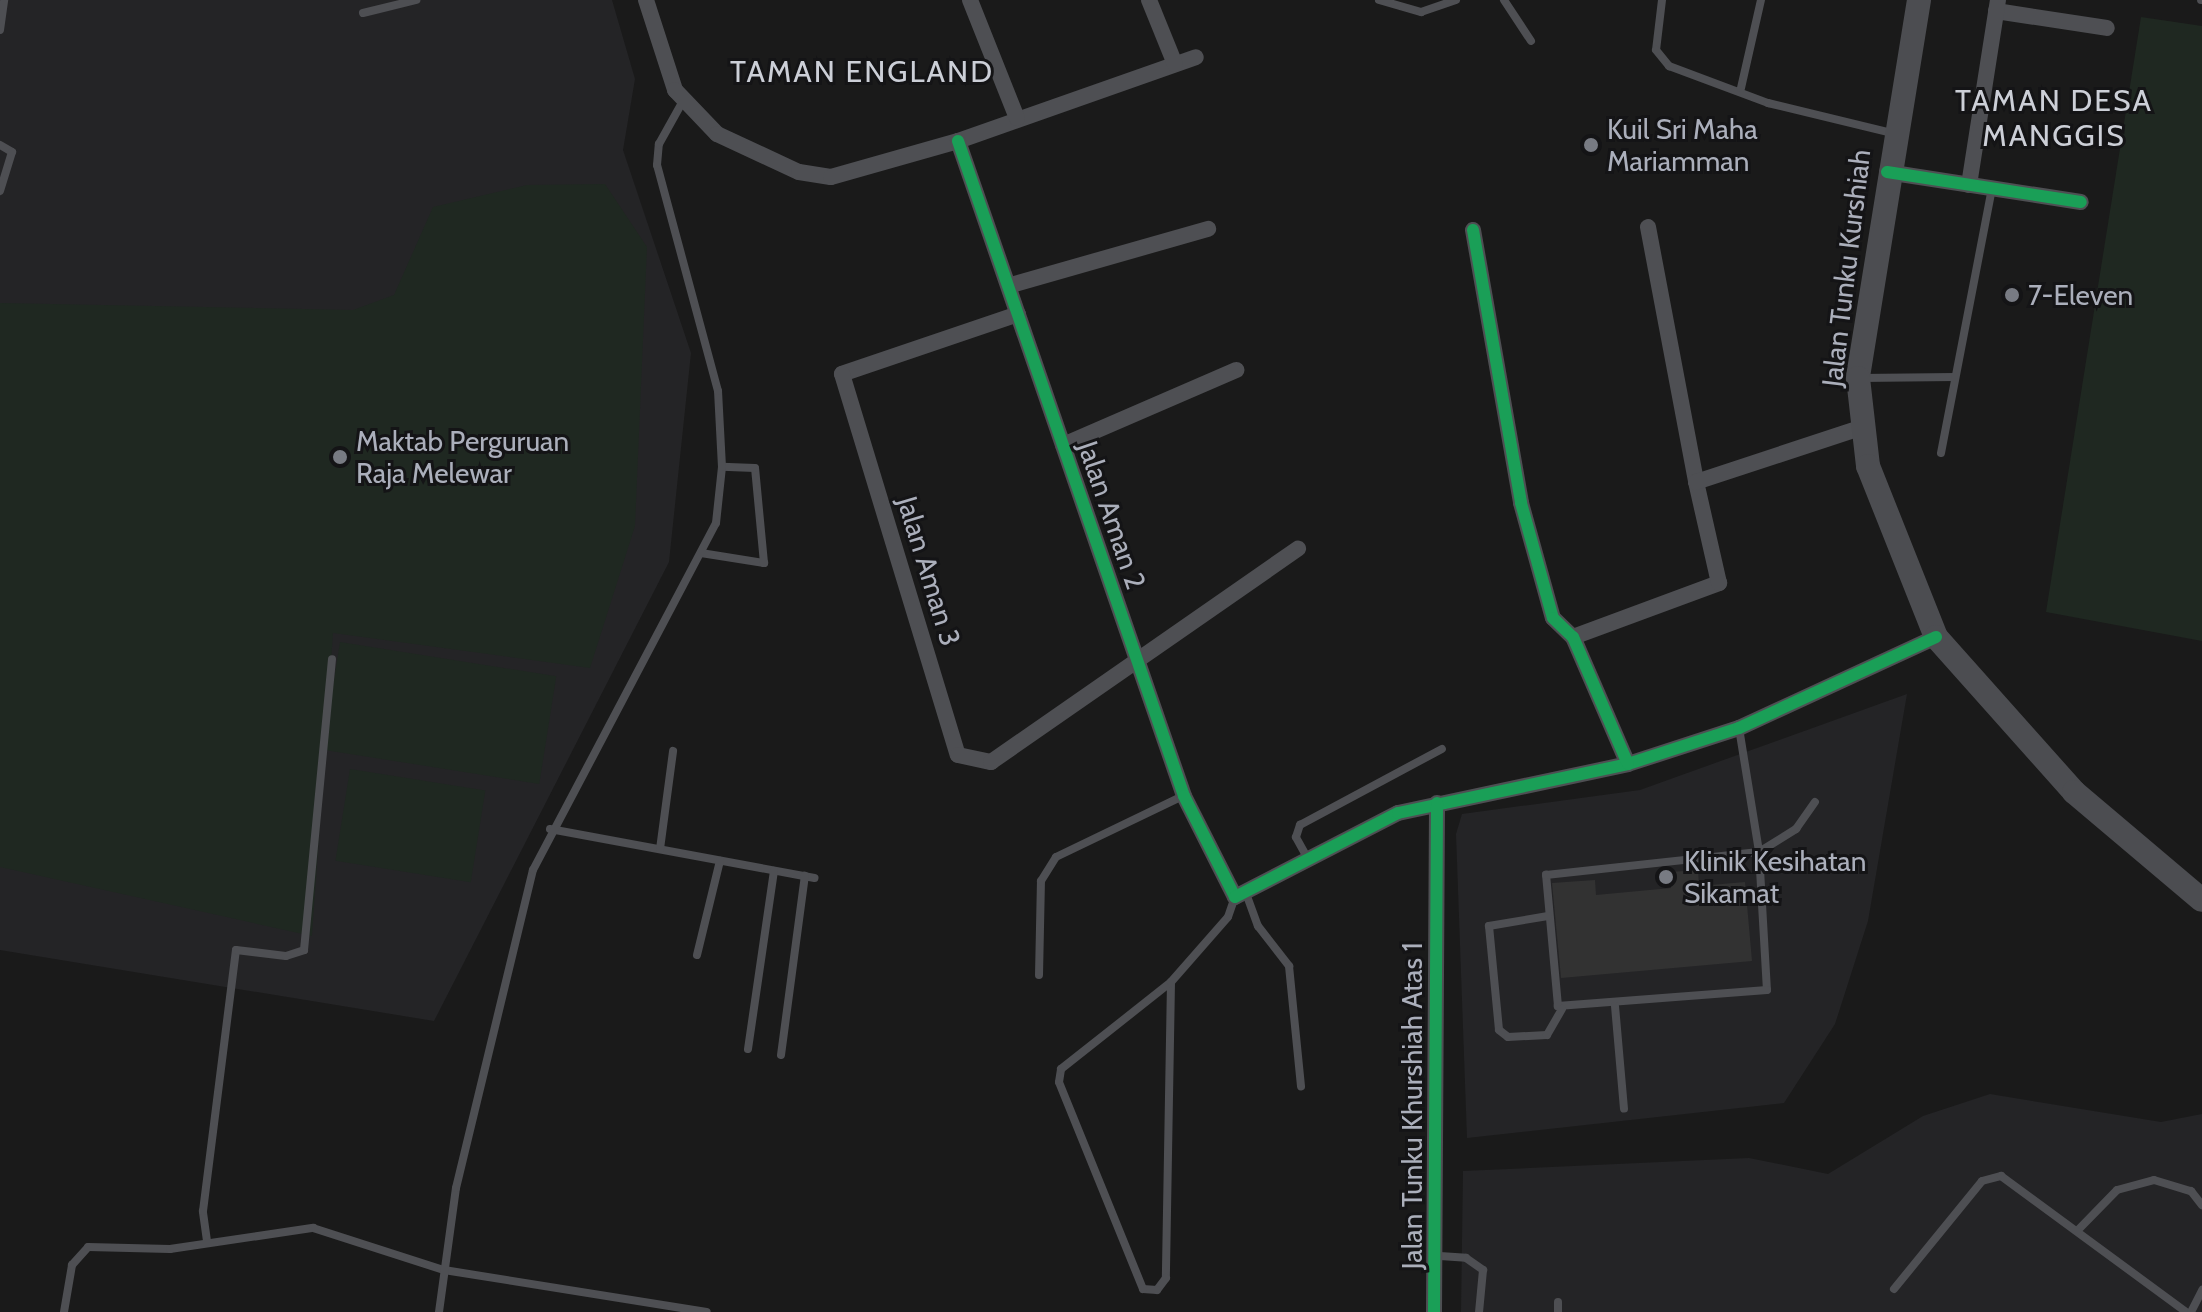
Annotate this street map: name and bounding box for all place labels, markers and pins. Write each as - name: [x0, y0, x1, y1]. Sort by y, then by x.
- place label: Kuil Sri Maha Mariamman: [1607, 112, 1758, 178]
- marker: Kuil Sri Maha Mariamman: [1582, 136, 1600, 154]
- place label: 7-Eleven: [2028, 278, 2133, 312]
- marker: 7-Eleven: [2003, 286, 2021, 304]
- place label: Maktab Perguruan Raja Melewar: [356, 424, 569, 490]
- marker: Maktab Perguruan Raja Melewar: [331, 448, 349, 466]
- place label: Klinik Kesihatan Sikamat: [1684, 844, 1866, 910]
- marker: Klinik Kesihatan Sikamat: [1655, 866, 1677, 888]

